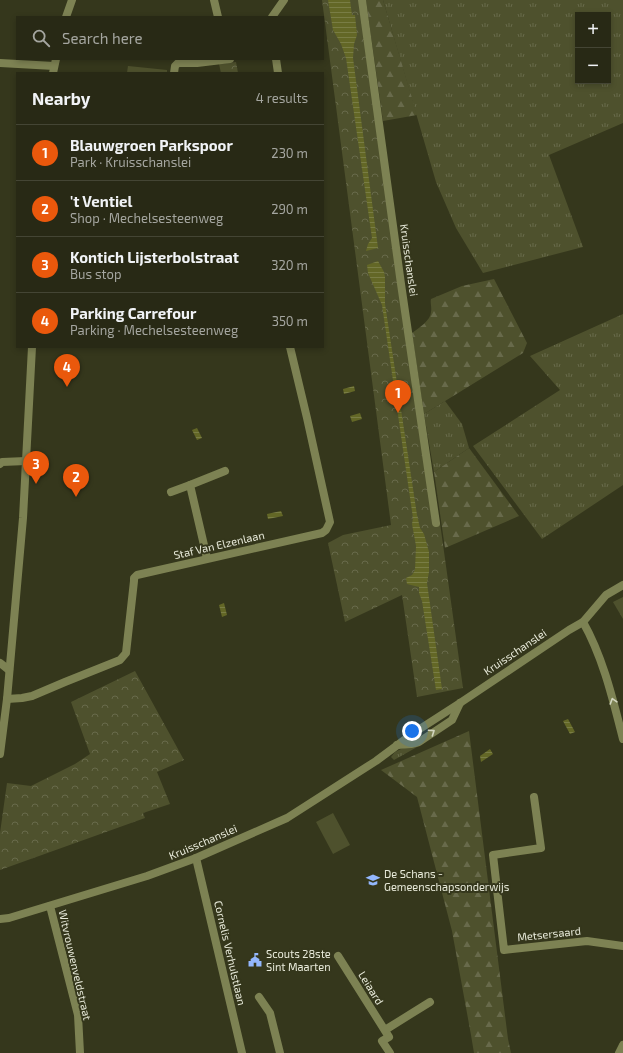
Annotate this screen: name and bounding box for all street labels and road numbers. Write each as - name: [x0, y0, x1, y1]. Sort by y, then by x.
- street label: Kruisschanslei: [398, 223, 421, 297]
- street label: Staf Van Elzenlaan: [172, 528, 266, 561]
- street label: Kruisschanslei: [481, 626, 549, 677]
- street label: Kruisschanslei: [167, 821, 239, 862]
- street label: Cornelis Verhulstlaan: [212, 899, 249, 1007]
- street label: Witvrouwenveldstraat: [56, 908, 95, 1021]
- street label: Metsersaard: [516, 924, 581, 943]
- street label: Leiaard: [356, 969, 387, 1007]

